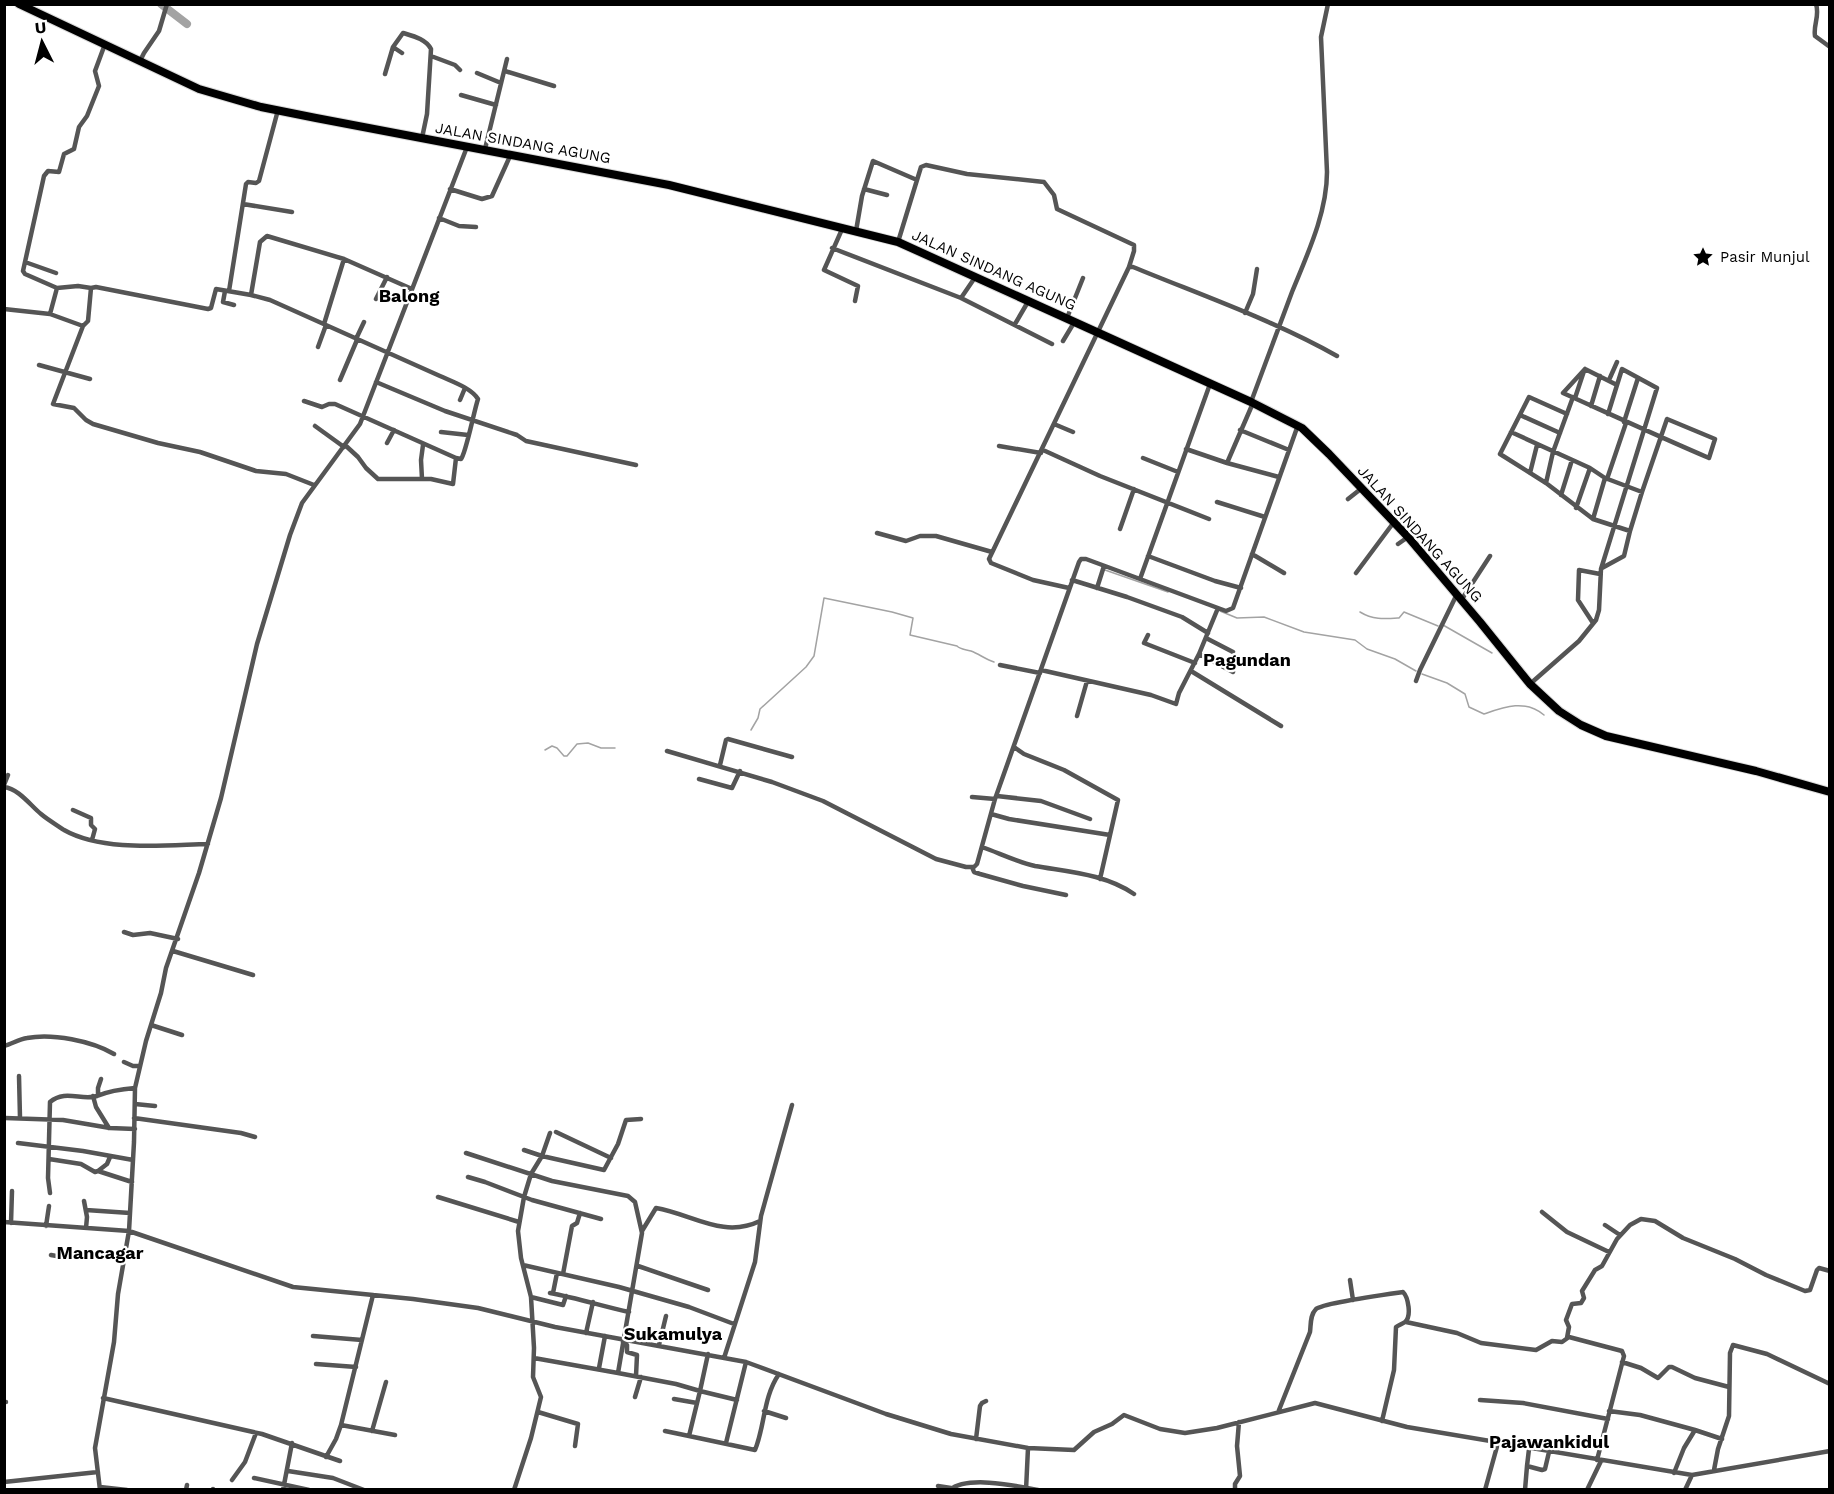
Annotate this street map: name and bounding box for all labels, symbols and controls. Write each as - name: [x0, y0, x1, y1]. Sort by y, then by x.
- north arrow: [12, 12, 72, 72]
- text: U: [34, 18, 47, 38]
- street label: JALAN SINDANG AGUNG: [434, 119, 612, 167]
- street label: JALAN SINDANG AGUNG: [909, 226, 1079, 314]
- place icon: Pasir Munjul: [1691, 245, 1715, 269]
- place label: Pasir Munjul: [1720, 248, 1810, 266]
- district label: Balong: [379, 285, 440, 306]
- street label: JALAN SINDANG AGUNG: [1354, 462, 1486, 606]
- district label: Pagundan: [1203, 649, 1291, 670]
- district label: Mancagar: [57, 1242, 144, 1263]
- district label: Sukamulya: [624, 1323, 723, 1344]
- district label: Pajawankidul: [1489, 1431, 1609, 1452]

